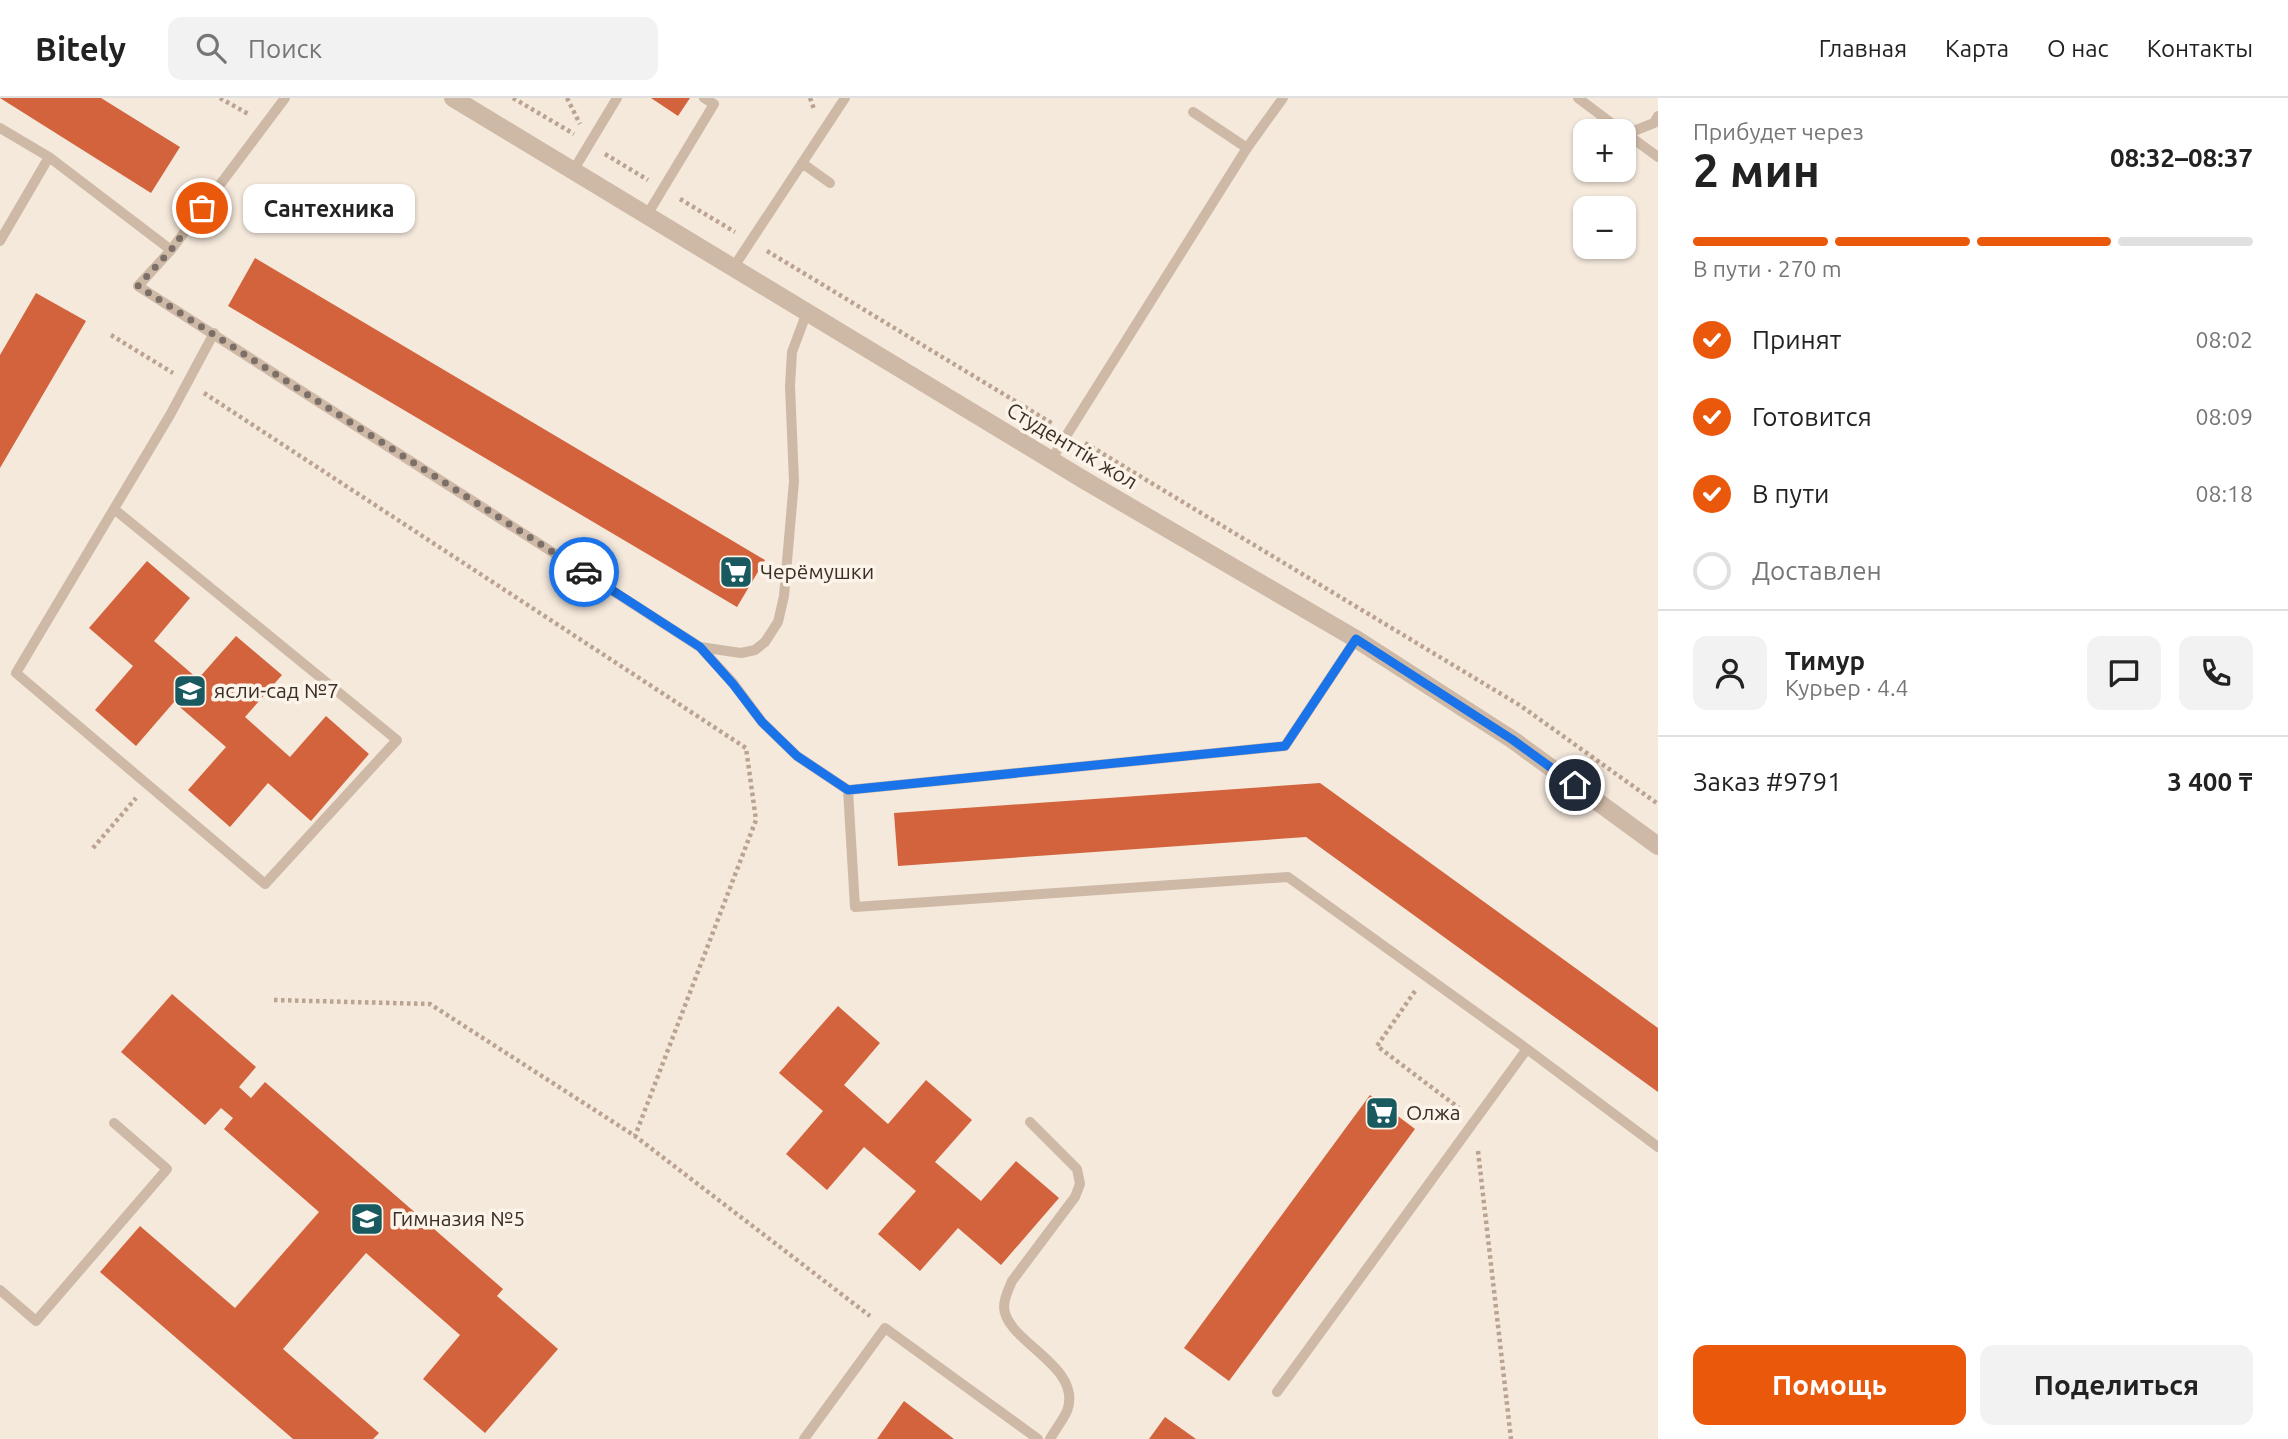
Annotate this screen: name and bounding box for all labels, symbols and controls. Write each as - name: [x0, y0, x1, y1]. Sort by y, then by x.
- search box: [168, 17, 658, 80]
- icon: search: [192, 29, 230, 67]
- text: Bitely: [35, 30, 126, 67]
- text: Поиск: [248, 34, 322, 63]
- text: Главная: [1819, 35, 1907, 62]
- text: Карта: [1945, 35, 2009, 62]
- text: О нас: [2047, 35, 2109, 62]
- text: Контакты: [2147, 35, 2253, 62]
- map controls: [1573, 119, 1636, 259]
- button: +: [1573, 119, 1636, 182]
- text: Прибудет через: [1693, 119, 1864, 144]
- text: 08:32–08:37: [2110, 143, 2253, 172]
- text: 2 мин: [1693, 144, 1820, 196]
- pin: [172, 178, 232, 238]
- callout: Сантехника: [244, 184, 416, 232]
- icon: bag: [183, 189, 221, 227]
- text: Сантехника: [263, 196, 395, 221]
- button: −: [1573, 196, 1636, 259]
- text: В пути · 270 m: [1693, 256, 1842, 281]
- icon: check: [1693, 321, 1731, 359]
- text: Принят: [1752, 325, 1841, 354]
- text: 08:02: [2195, 327, 2253, 352]
- street label: Студенттік жол: [1003, 397, 1142, 493]
- icon: check: [1693, 398, 1731, 436]
- text: Готовится: [1752, 402, 1872, 431]
- text: 08:09: [2195, 404, 2253, 429]
- icon: check: [1693, 475, 1731, 513]
- text: В пути: [1752, 479, 1829, 508]
- text: 08:18: [2195, 481, 2253, 506]
- courier: [549, 537, 619, 607]
- icon: car: [565, 553, 603, 591]
- supermarket icon: Черёмушки: [717, 553, 755, 591]
- text: Доставлен: [1752, 556, 1882, 585]
- place label: Черёмушки: [760, 559, 874, 583]
- button: person: [1693, 636, 1767, 710]
- button: chat: [2087, 636, 2161, 710]
- button: phone: [2179, 636, 2253, 710]
- text: Тимур: [1785, 646, 1865, 675]
- school or university icon: ясли-сад №7: [171, 672, 209, 710]
- text: Курьер · 4.4: [1785, 675, 1909, 700]
- place label: ясли-сад №7: [214, 678, 339, 702]
- pin: [1545, 755, 1605, 815]
- icon: home: [1556, 766, 1594, 804]
- text: Заказ #9791: [1693, 767, 1842, 796]
- text: 3 400 ₸: [2167, 767, 2253, 796]
- supermarket icon: Олжа: [1363, 1094, 1401, 1132]
- place label: Олжа: [1406, 1100, 1461, 1124]
- school or university icon: Гимназия №5: [348, 1200, 386, 1238]
- place label: Гимназия №5: [392, 1206, 525, 1230]
- button: Помощь: [1693, 1345, 1966, 1425]
- button: Поделиться: [1980, 1345, 2253, 1425]

